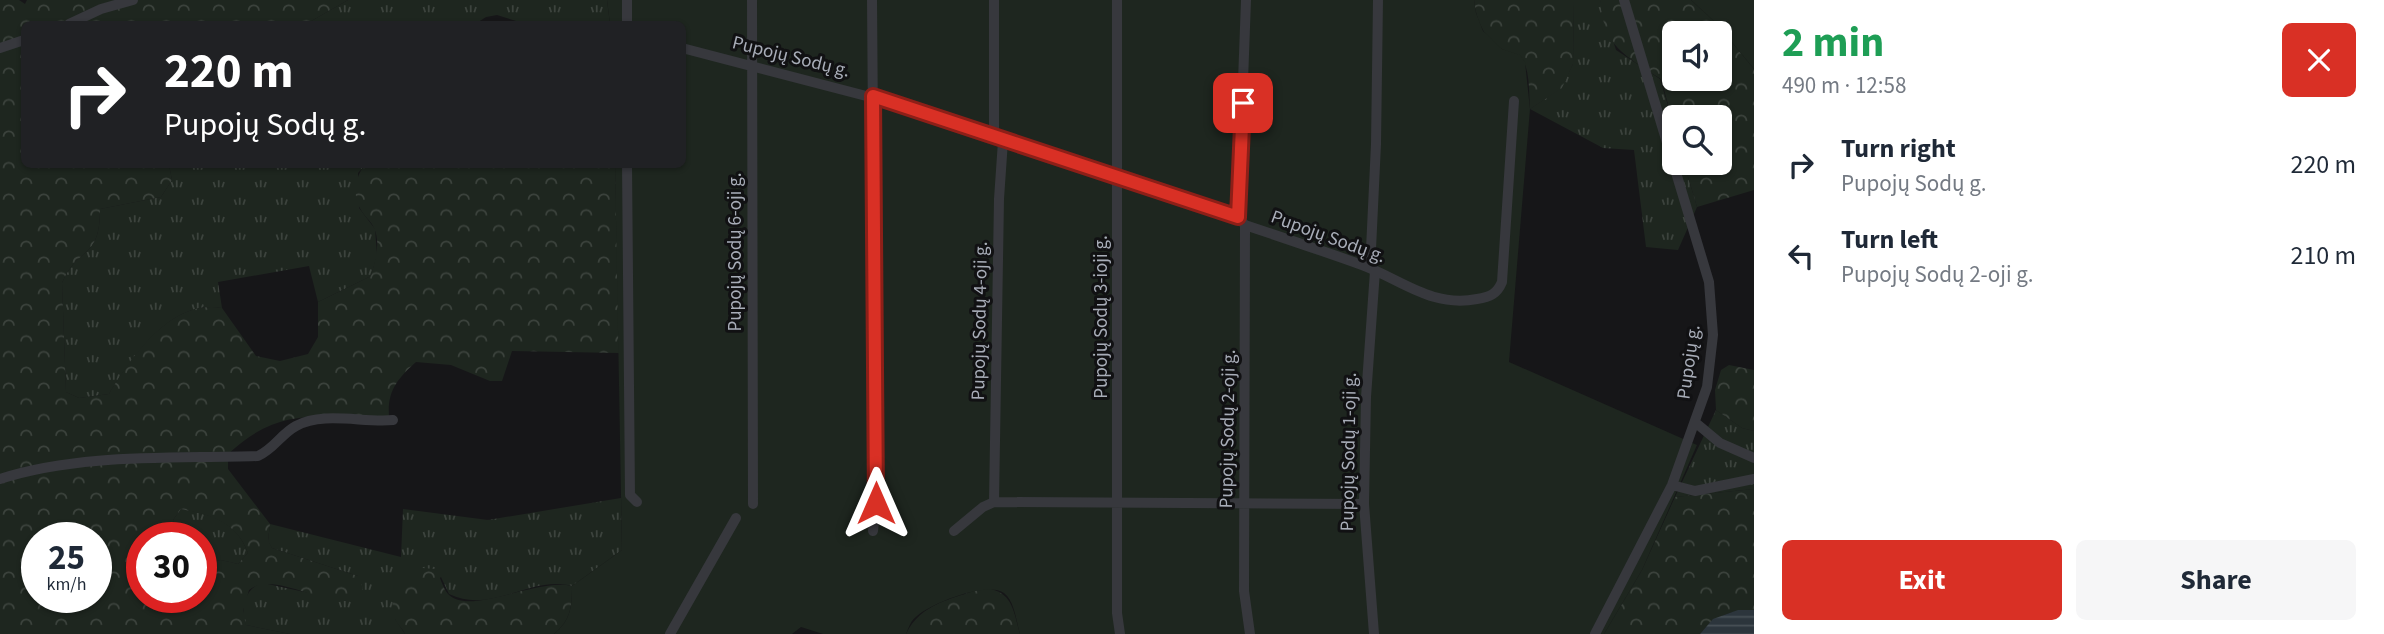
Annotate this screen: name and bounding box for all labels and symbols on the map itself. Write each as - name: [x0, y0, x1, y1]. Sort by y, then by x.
- street label: Pupojų Sodų g.: [729, 29, 853, 85]
- pin: [1213, 73, 1273, 133]
- street label: Pupojų Sodų 6-oji g.: [722, 172, 749, 332]
- street label: Pupojų Sodų g.: [1267, 204, 1389, 270]
- street label: Pupojų Sodų 3-ioji g.: [1088, 235, 1115, 399]
- street label: Pupojų Sodų 4-oji g.: [965, 241, 995, 401]
- street label: Pupojų g.: [1670, 323, 1708, 401]
- street label: Pupojų Sodų 2-oji g.: [1213, 349, 1243, 509]
- street label: Pupojų Sodų 1-oji g.: [1334, 372, 1364, 532]
- position arrow: [839, 466, 913, 540]
- speed limit sign: 30: [126, 522, 217, 613]

